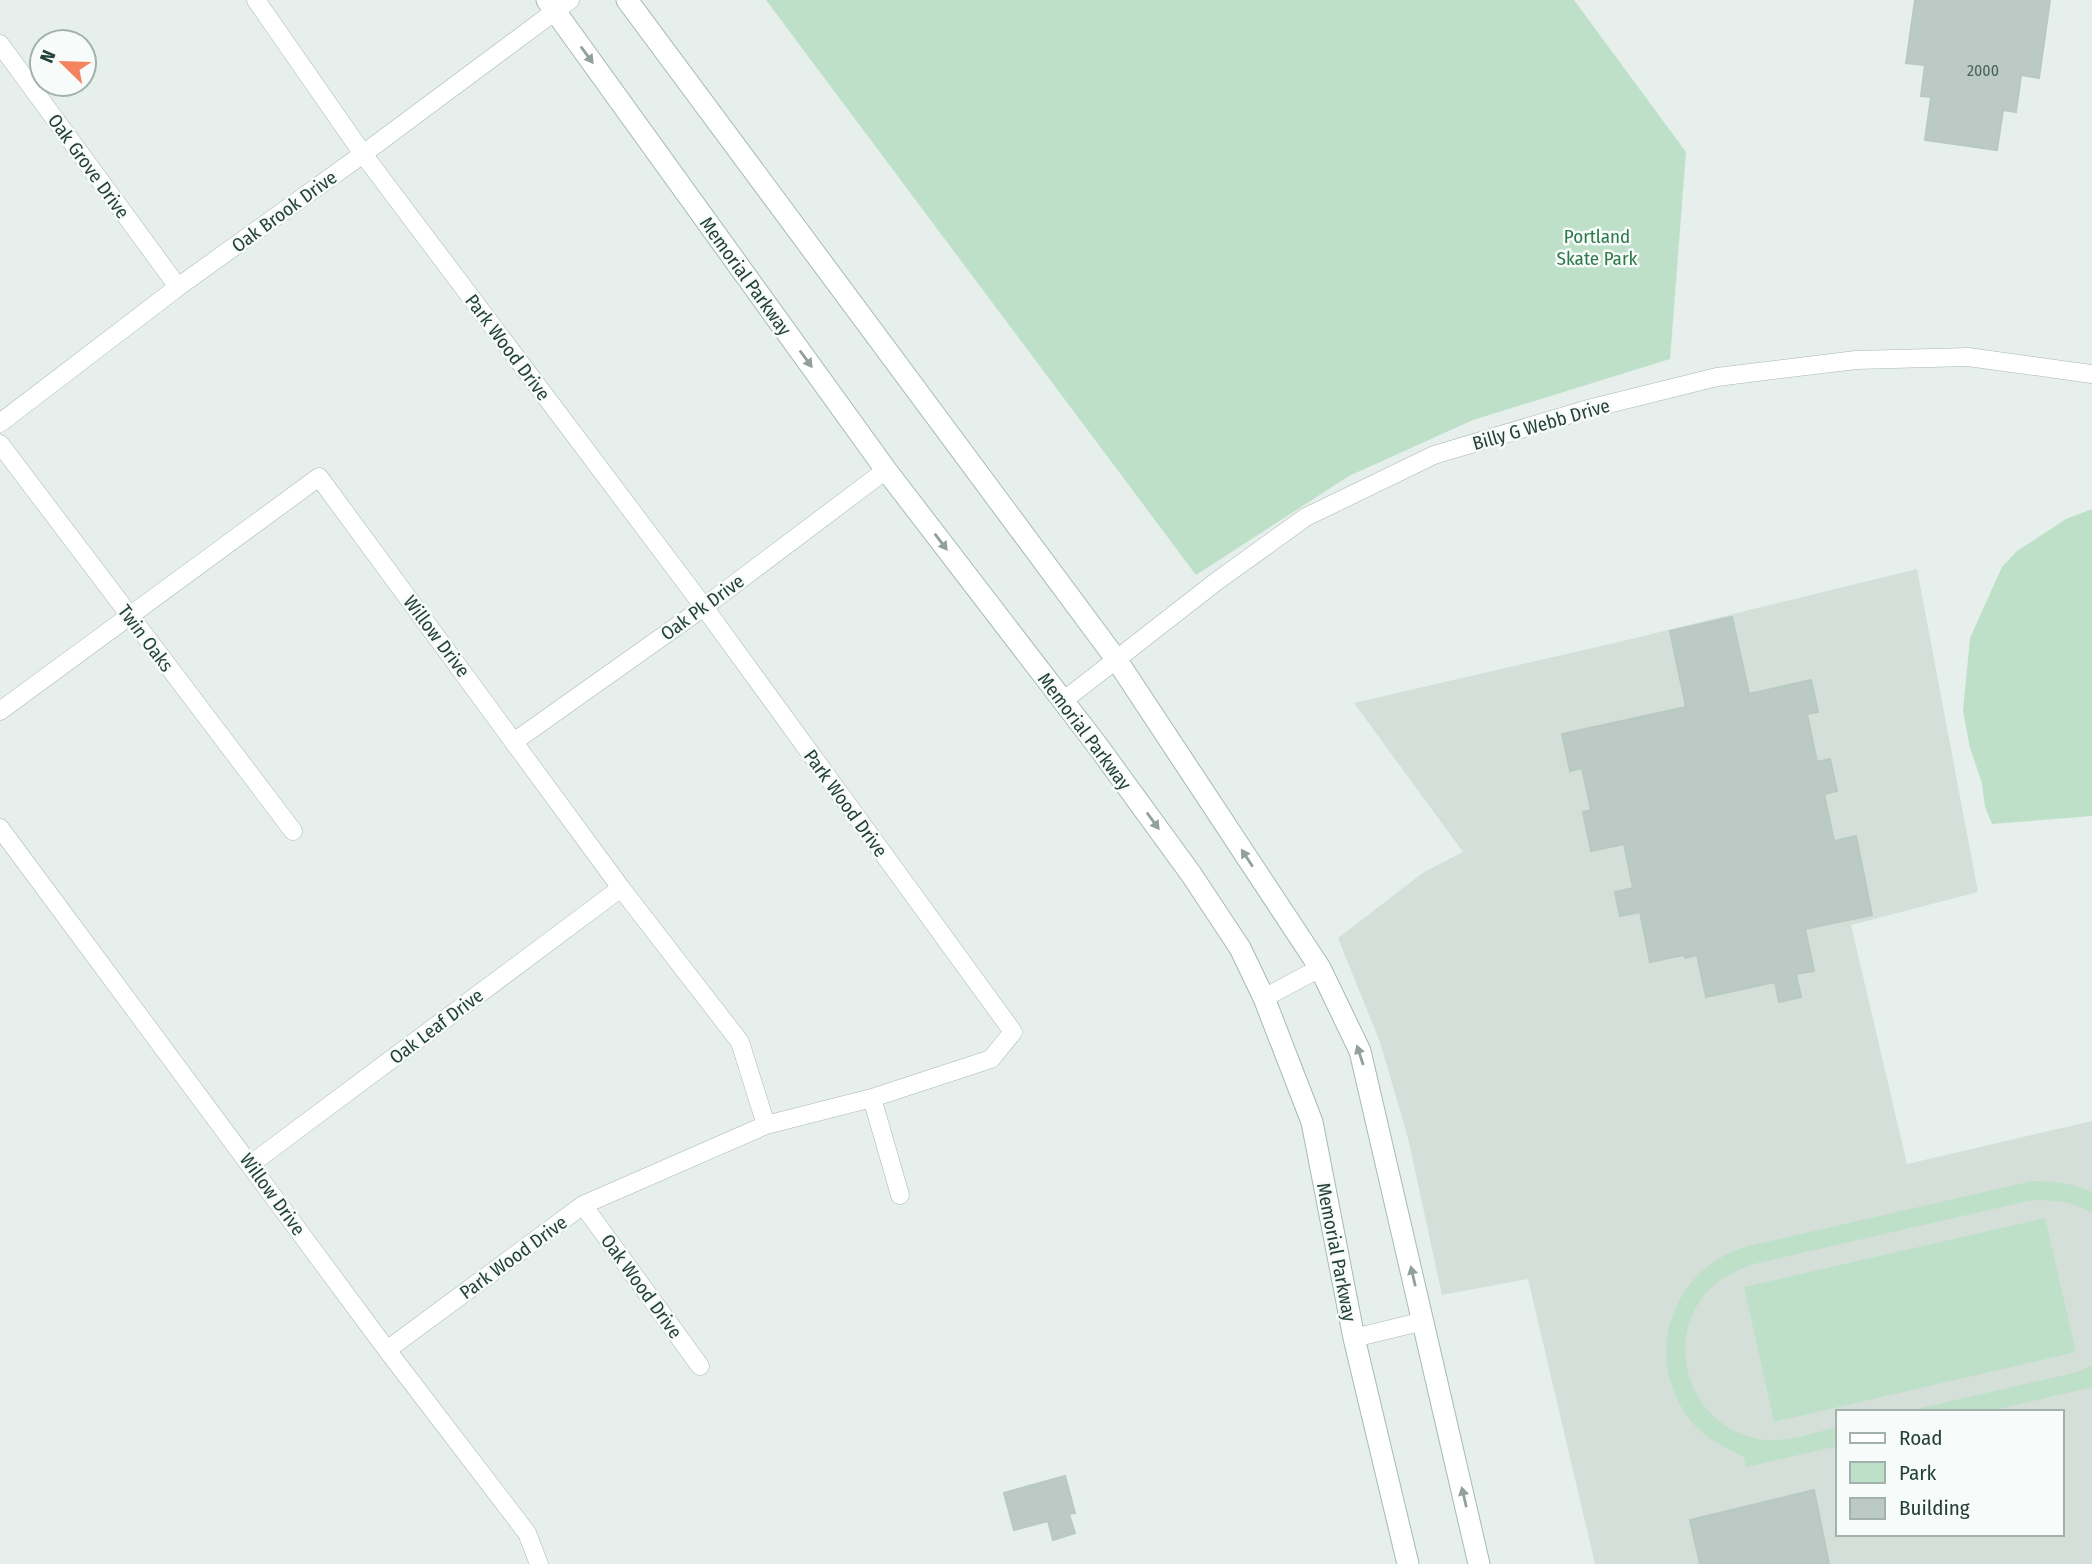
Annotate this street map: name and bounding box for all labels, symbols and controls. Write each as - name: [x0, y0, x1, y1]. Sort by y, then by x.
- north arrow: [28, 28, 98, 98]
- one-way arrow: [580, 46, 594, 64]
- text: N: [35, 47, 61, 66]
- house number: 2000: [1967, 61, 1999, 80]
- street label: Oak Grove Drive: [43, 109, 134, 223]
- street label: Oak Brook Drive: [227, 166, 341, 257]
- street label: Memorial Parkway: [695, 213, 797, 340]
- park label: Portland Skate Park: [1557, 225, 1638, 270]
- street label: Park Wood Drive: [460, 290, 555, 405]
- one-way arrow: [799, 350, 813, 368]
- street label: Billy G Webb Drive: [1470, 394, 1612, 455]
- one-way arrow: [934, 533, 948, 551]
- street label: Oak Pk Drive: [656, 569, 748, 645]
- street label: Willow Drive: [399, 591, 475, 682]
- street label: Twin Oaks: [113, 600, 178, 676]
- street label: Memorial Parkway: [1033, 668, 1137, 795]
- street label: Park Wood Drive: [799, 745, 892, 861]
- one-way arrow: [1145, 812, 1159, 830]
- one-way arrow: [1241, 848, 1254, 868]
- street label: Oak Leaf Drive: [385, 984, 488, 1069]
- one-way arrow: [1354, 1044, 1364, 1065]
- street label: Willow Drive: [235, 1149, 310, 1240]
- street label: Memorial Parkway: [1312, 1181, 1361, 1324]
- street label: Park Wood Drive: [455, 1211, 571, 1304]
- street label: Oak Wood Drive: [596, 1230, 687, 1343]
- one-way arrow: [1407, 1265, 1418, 1287]
- legend: [1836, 1410, 2064, 1536]
- text: Road: [1899, 1425, 1943, 1451]
- text: Park: [1899, 1460, 1937, 1486]
- one-way arrow: [1458, 1486, 1469, 1508]
- text: Building: [1899, 1495, 1970, 1521]

